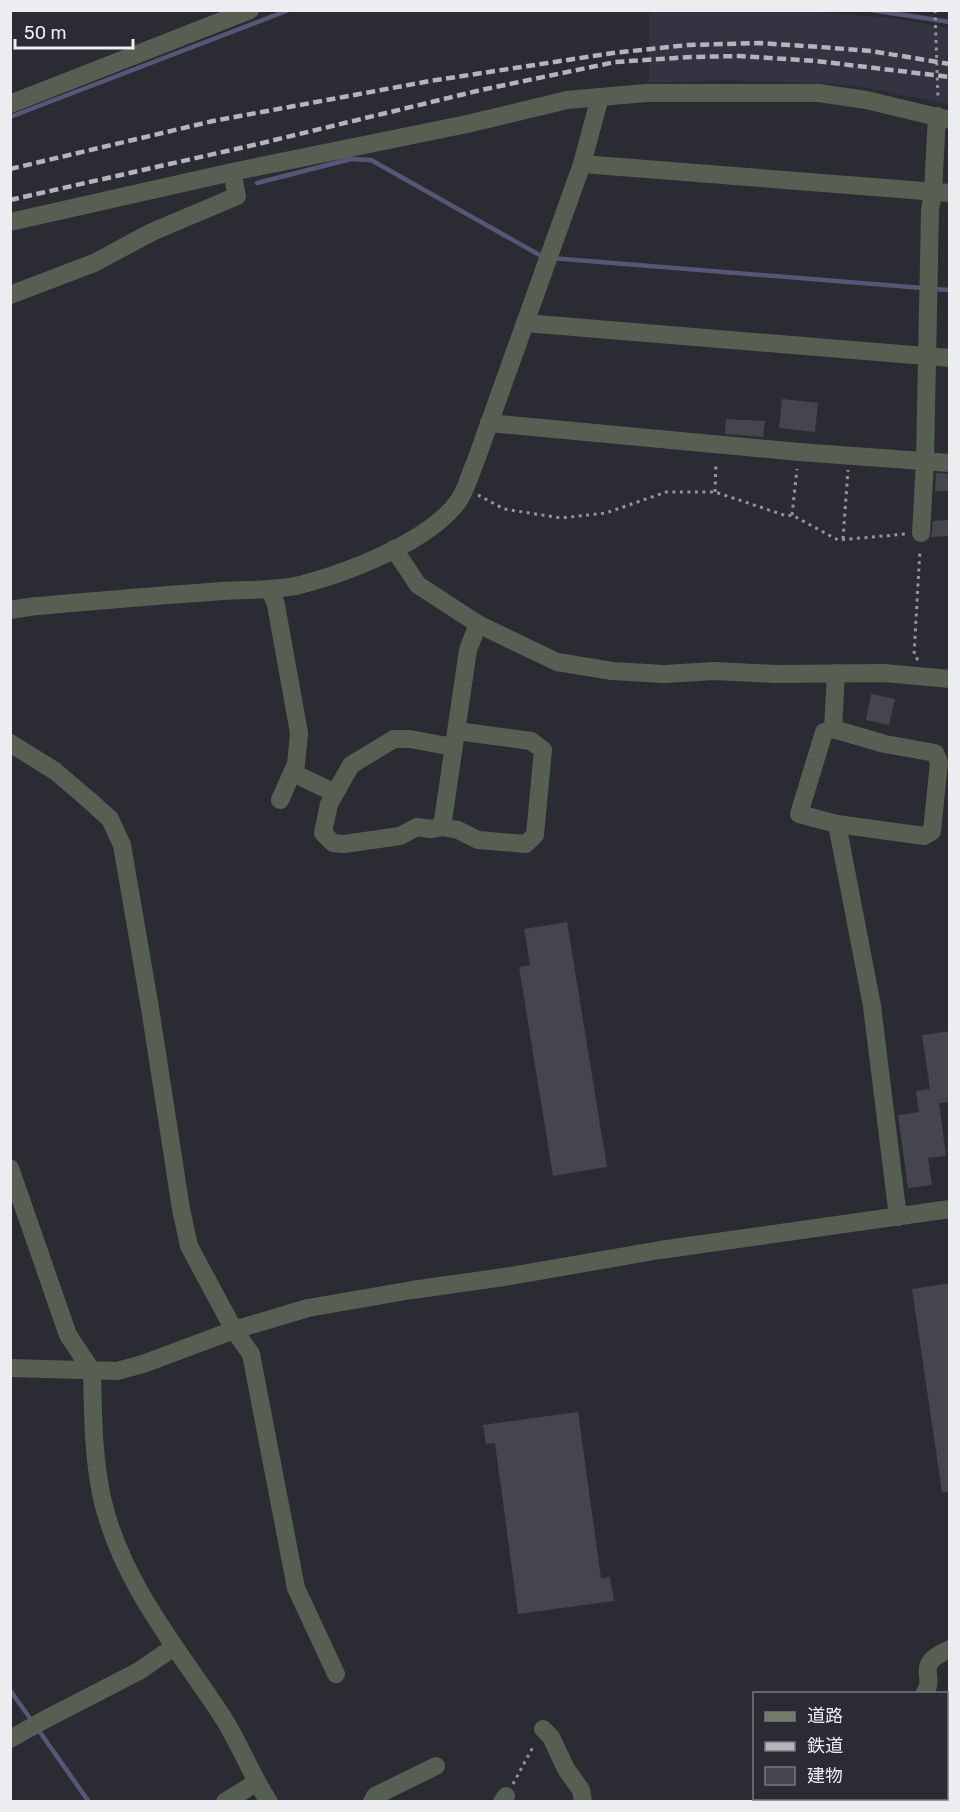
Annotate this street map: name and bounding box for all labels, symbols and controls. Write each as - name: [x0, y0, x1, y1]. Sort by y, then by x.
- scale bar: [15, 12, 134, 50]
- text: 50 m: [24, 22, 67, 44]
- legend: [753, 1692, 948, 1800]
- text: 道路: [807, 1705, 843, 1727]
- text: 鉄道: [807, 1735, 843, 1757]
- text: 建物: [807, 1765, 843, 1787]

